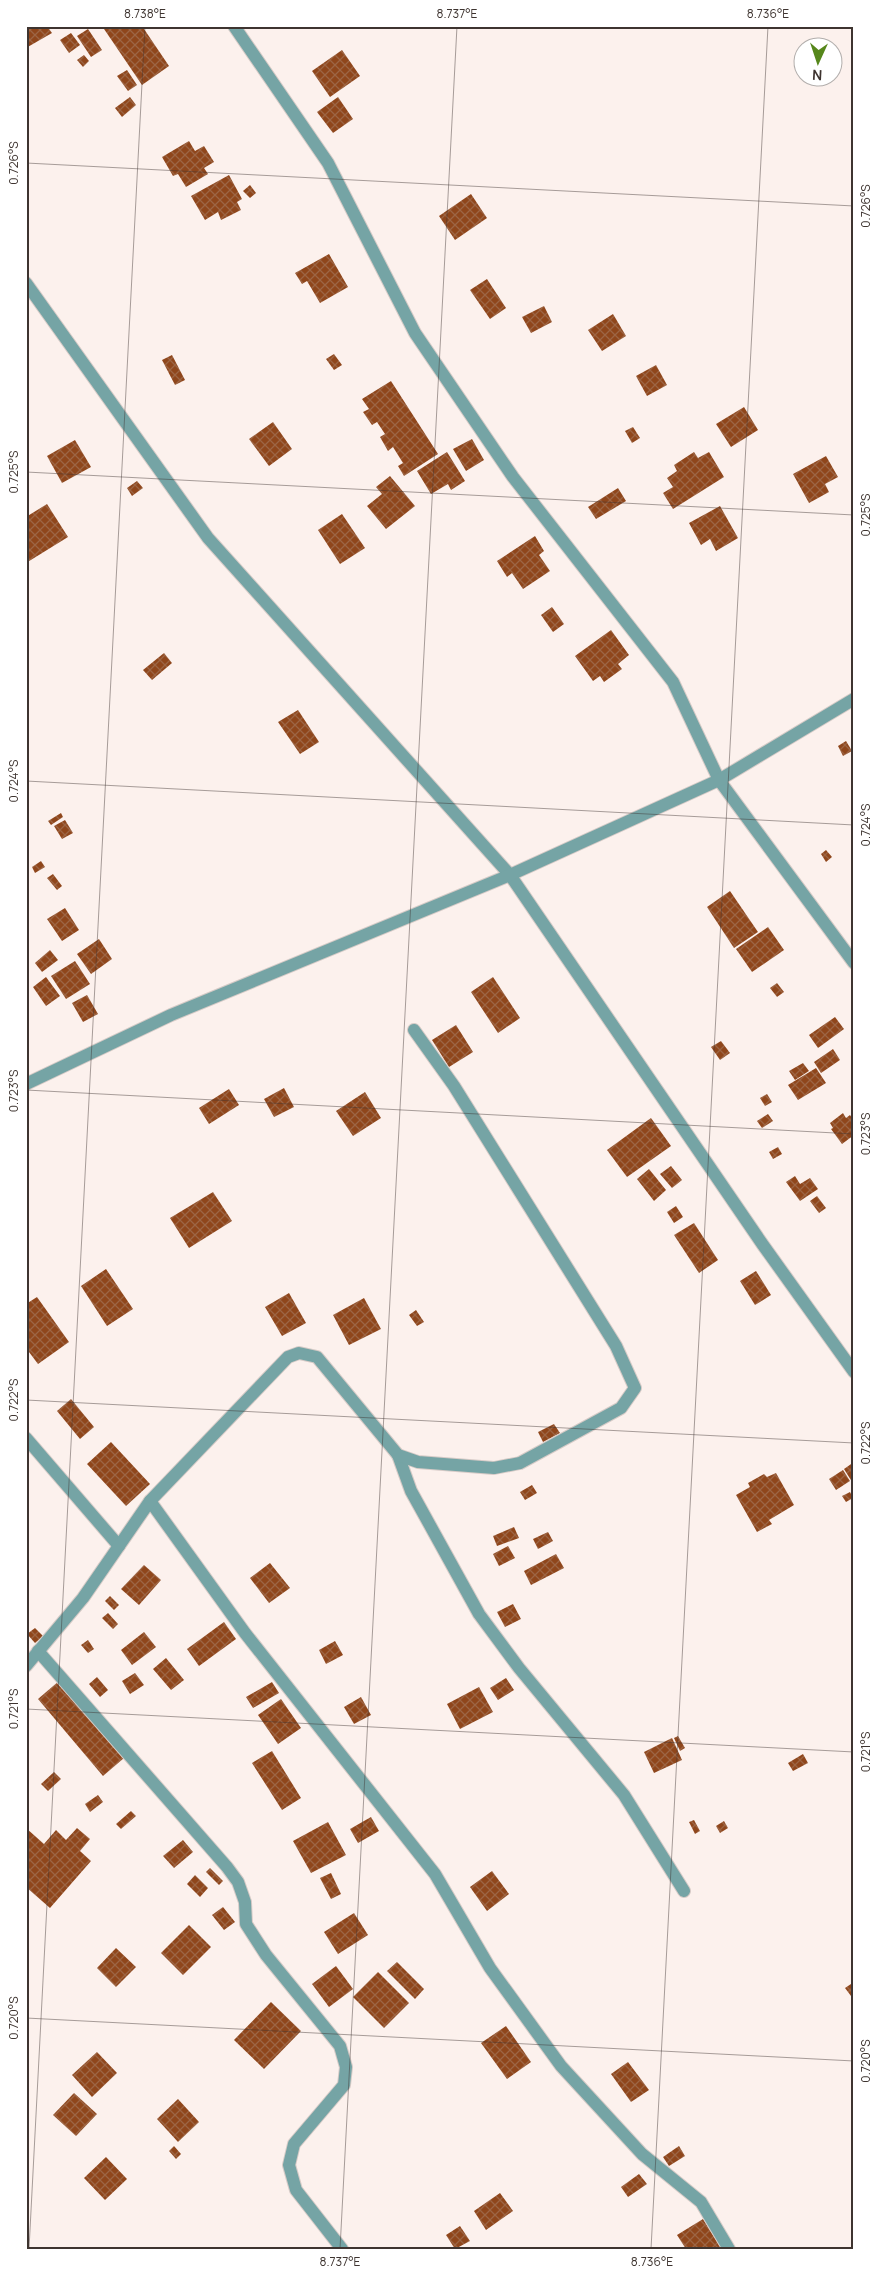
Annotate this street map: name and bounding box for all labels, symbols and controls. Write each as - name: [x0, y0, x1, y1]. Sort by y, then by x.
- text: 8.738°E: [124, 5, 166, 22]
- text: 8.737°E: [437, 5, 478, 22]
- text: 8.736°E: [747, 5, 789, 22]
- north arrow: [792, 38, 842, 88]
- text: N: [812, 66, 823, 85]
- text: 0.726°S: [5, 141, 22, 185]
- text: 0.726°S: [857, 184, 874, 228]
- text: 0.725°S: [5, 451, 22, 493]
- text: 0.725°S: [857, 494, 874, 536]
- text: 0.724°S: [5, 760, 22, 802]
- text: 0.724°S: [857, 804, 874, 846]
- text: 0.723°S: [5, 1070, 22, 1112]
- text: 0.723°S: [857, 1113, 874, 1155]
- text: 0.722°S: [5, 1379, 22, 1421]
- text: 0.722°S: [857, 1422, 874, 1464]
- text: 0.721°S: [5, 1689, 22, 1729]
- text: 0.721°S: [857, 1732, 874, 1772]
- text: 0.720°S: [5, 1996, 22, 2040]
- text: 0.720°S: [857, 2039, 874, 2083]
- text: 8.737°E: [320, 2253, 361, 2270]
- text: 8.736°E: [631, 2253, 673, 2270]

